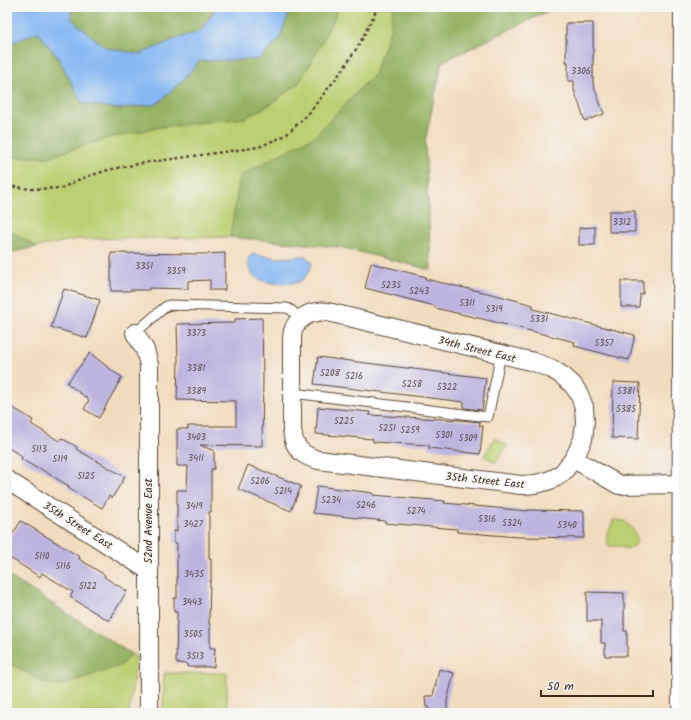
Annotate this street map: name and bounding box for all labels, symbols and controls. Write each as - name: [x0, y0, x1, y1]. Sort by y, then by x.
- house number: 3306: [571, 64, 591, 79]
- house number: 3312: [613, 215, 631, 230]
- house number: 3351: [135, 259, 153, 274]
- house number: 3359: [166, 264, 186, 279]
- house number: 5235: [381, 278, 402, 293]
- house number: 5243: [409, 284, 429, 299]
- house number: 5311: [459, 296, 475, 311]
- house number: 5319: [485, 302, 503, 317]
- house number: 5331: [530, 312, 548, 327]
- house number: 3373: [186, 326, 206, 341]
- street label: 34th Street East: [436, 332, 518, 369]
- house number: 5357: [595, 336, 614, 351]
- house number: 3381: [187, 361, 205, 376]
- house number: 5208: [320, 366, 341, 381]
- house number: 5216: [345, 369, 363, 384]
- house number: 5258: [402, 377, 423, 392]
- house number: 5322: [437, 380, 457, 395]
- house number: 3389: [186, 384, 207, 399]
- house number: 5381: [617, 384, 635, 399]
- house number: 5385: [616, 402, 637, 417]
- house number: 5225: [334, 414, 355, 429]
- house number: 5251: [378, 421, 396, 436]
- house number: 5259: [400, 423, 420, 438]
- house number: 5301: [435, 428, 453, 443]
- house number: 3403: [186, 430, 206, 445]
- house number: 5309: [459, 431, 478, 446]
- house number: 5113: [31, 442, 47, 457]
- house number: 3411: [188, 451, 204, 466]
- house number: 5119: [53, 452, 68, 467]
- street label: 35th Street East: [444, 468, 526, 494]
- house number: 5125: [77, 469, 96, 484]
- house number: 5206: [250, 474, 270, 489]
- street label: 52nd Avenue East: [140, 478, 158, 564]
- house number: 5214: [274, 484, 292, 499]
- house number: 5234: [321, 493, 341, 508]
- street label: 35th Street East: [39, 497, 117, 555]
- house number: 5246: [356, 498, 376, 513]
- house number: 3419: [185, 499, 203, 514]
- house number: 5274: [406, 504, 426, 519]
- house number: 5316: [478, 512, 496, 527]
- house number: 5324: [502, 516, 522, 531]
- house number: 3427: [183, 517, 204, 532]
- house number: 5340: [557, 518, 577, 533]
- house number: 5110: [35, 549, 50, 564]
- house number: 5116: [55, 559, 71, 574]
- house number: 3435: [184, 567, 205, 582]
- house number: 5122: [79, 579, 97, 594]
- house number: 3443: [182, 595, 202, 610]
- house number: 3505: [183, 627, 204, 642]
- house number: 3513: [186, 649, 204, 664]
- scale bar: [541, 672, 653, 698]
- text: 50 m: [547, 677, 574, 696]

